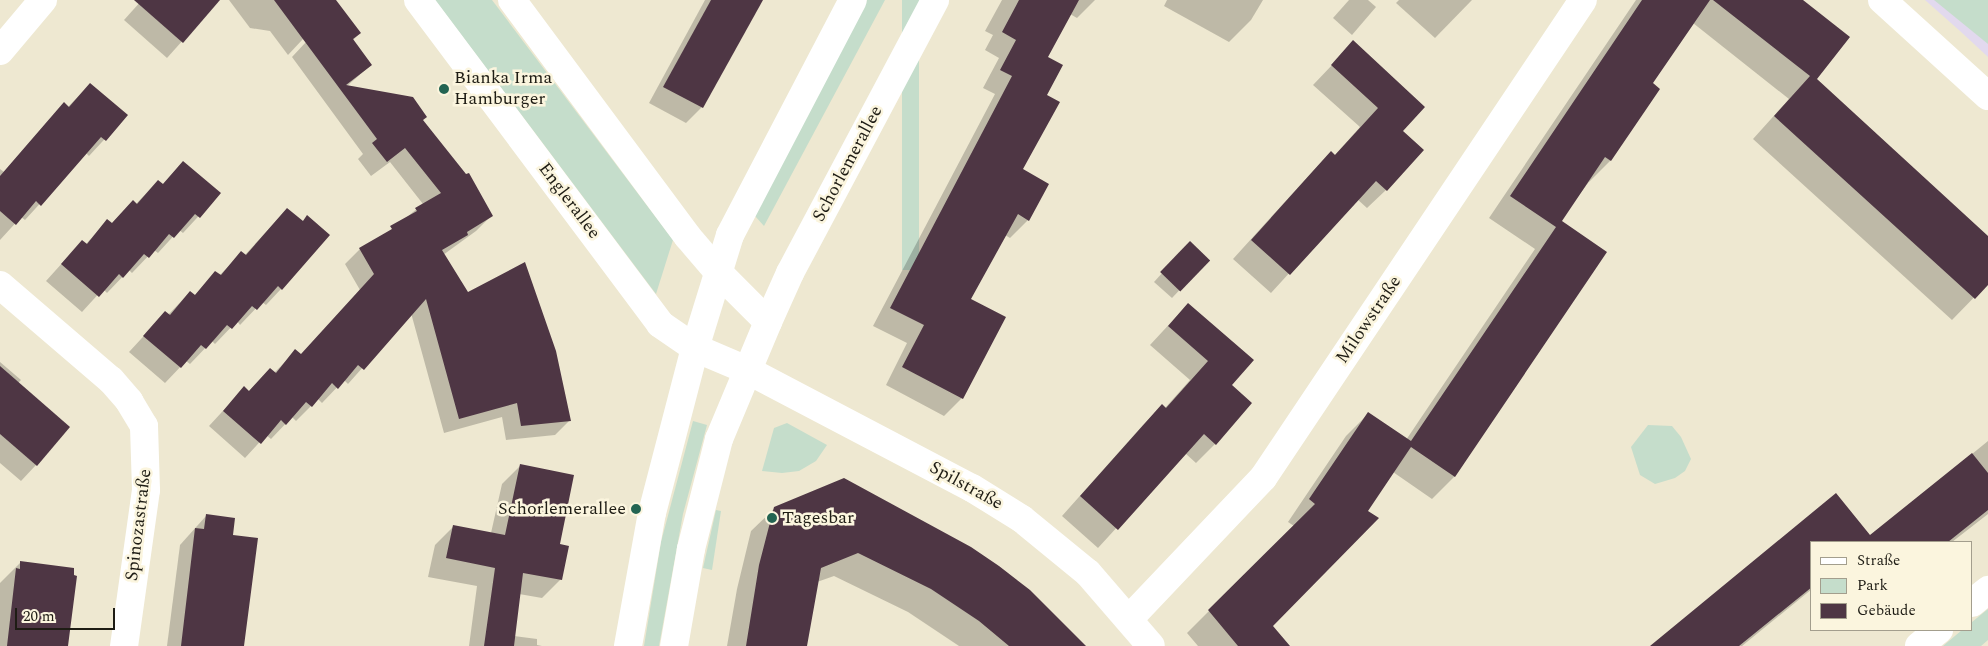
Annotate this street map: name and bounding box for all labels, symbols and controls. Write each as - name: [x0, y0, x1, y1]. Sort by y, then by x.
- place label: Bianka Irma Hamburger: [454, 68, 552, 110]
- marker: Bianka Irma Hamburger: [438, 83, 450, 95]
- street label: Schorlemerallee: [808, 102, 888, 226]
- street label: Englerallee: [533, 159, 605, 243]
- street label: Milowstraße: [1332, 272, 1406, 368]
- street label: Spilstraße: [926, 457, 1006, 515]
- street label: Spinozastraße: [121, 468, 157, 582]
- place label: Schorlemerallee: [498, 498, 626, 520]
- marker: Schorlemerallee: [630, 503, 642, 515]
- place label: Tagesbar: [782, 507, 854, 529]
- marker: Tagesbar: [766, 512, 778, 524]
- legend: [1810, 541, 1973, 631]
- text: Straße: [1857, 549, 1900, 572]
- text: Park: [1857, 574, 1888, 597]
- scale bar: [18, 598, 118, 630]
- text: Gebäude: [1857, 599, 1916, 622]
- text: 20 m: [23, 605, 55, 628]

